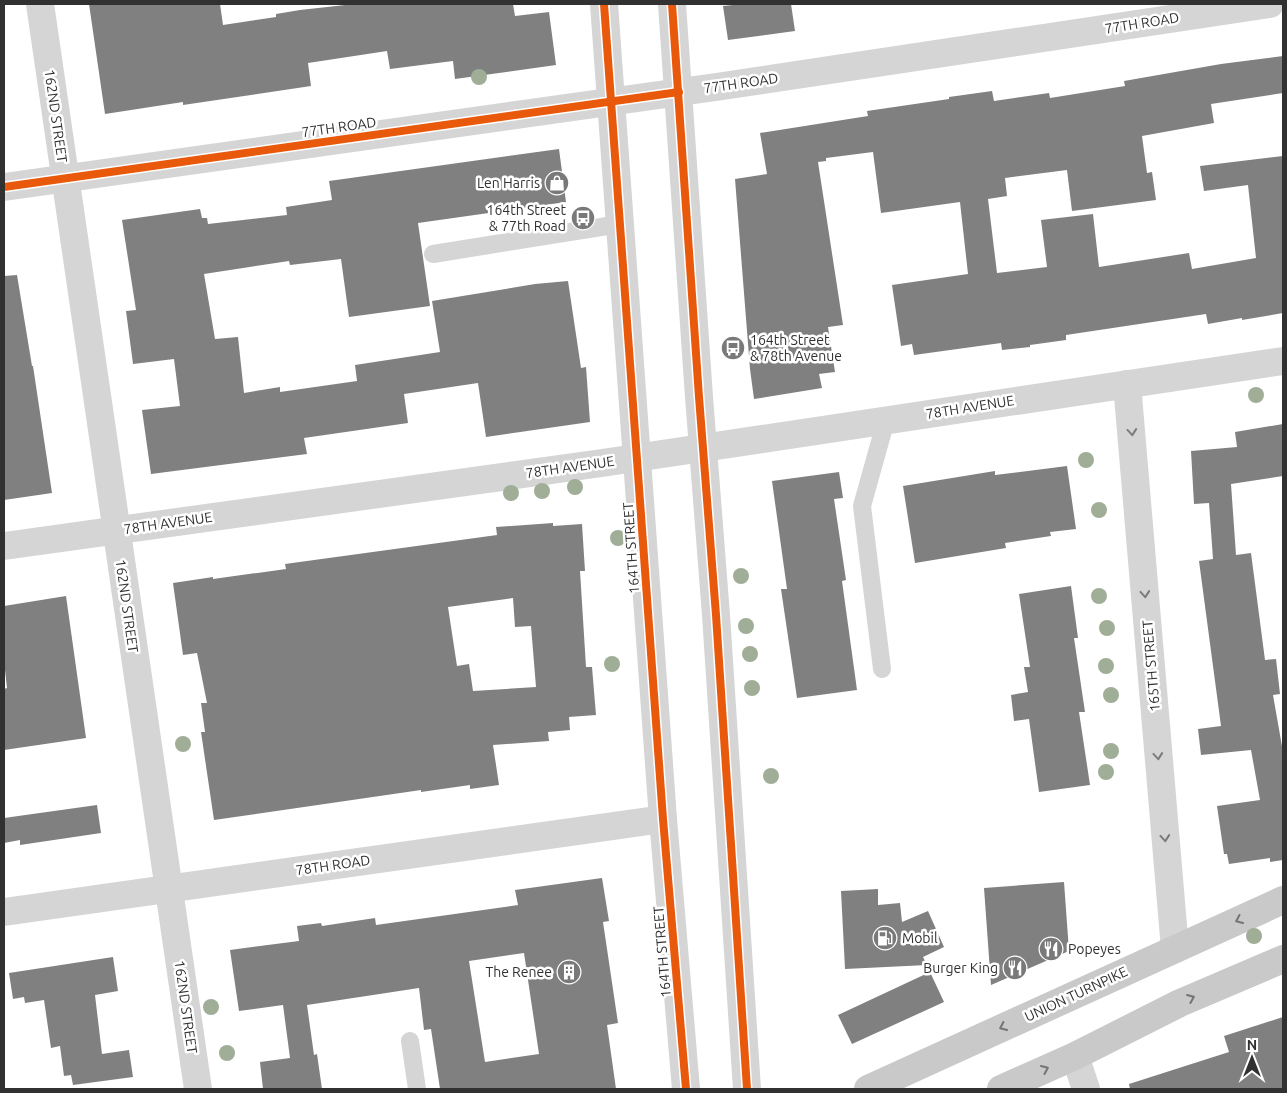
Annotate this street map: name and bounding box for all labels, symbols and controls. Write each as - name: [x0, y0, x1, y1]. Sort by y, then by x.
- street label: 77TH ROAD: [1104, 9, 1180, 37]
- street label: 162ND STREET: [42, 68, 70, 164]
- street label: 77TH ROAD: [703, 70, 779, 96]
- street label: 77TH ROAD: [301, 114, 377, 140]
- shop icon: Len Harris: [544, 170, 570, 196]
- place label: Len Harris: [477, 175, 540, 191]
- place label: 164th Street & 77th Road: [487, 202, 566, 234]
- bus stop icon: 164th Street & 77th Road: [570, 205, 596, 231]
- place label: 164th Street & 78th Avenue: [750, 332, 842, 364]
- bus stop icon: 164th Street & 78th Avenue: [720, 335, 746, 361]
- street label: 78TH AVENUE: [925, 392, 1015, 422]
- one-way arrow: [1126, 429, 1137, 437]
- street label: 78TH AVENUE: [525, 453, 615, 481]
- street label: 164TH STREET: [620, 501, 642, 594]
- street label: 78TH AVENUE: [123, 509, 213, 537]
- street label: 162ND STREET: [113, 558, 141, 654]
- one-way arrow: [1139, 591, 1150, 599]
- street label: 165TH STREET: [1139, 619, 1163, 712]
- one-way arrow: [1153, 753, 1164, 761]
- one-way arrow: [1160, 834, 1171, 842]
- street label: 78TH ROAD: [295, 852, 371, 878]
- street label: 164TH STREET: [650, 905, 674, 998]
- one-way arrow: [1235, 914, 1244, 925]
- fuel station icon: Mobil: [872, 925, 898, 951]
- place label: Mobil: [902, 930, 938, 946]
- restaurant icon: Popeyes: [1038, 936, 1064, 962]
- place label: Popeyes: [1068, 941, 1121, 957]
- restaurant icon: Burger King: [1002, 955, 1028, 981]
- street label: 162ND STREET: [172, 959, 200, 1055]
- building icon: The Renee: [556, 959, 582, 985]
- place label: Burger King: [923, 960, 998, 976]
- street label: UNION TURNPIKE: [1022, 963, 1130, 1025]
- place label: The Renee: [485, 964, 552, 980]
- one-way arrow: [1186, 994, 1195, 1005]
- one-way arrow: [999, 1021, 1008, 1032]
- north arrow: [1227, 1033, 1277, 1083]
- text: N: [1247, 1037, 1257, 1053]
- one-way arrow: [1040, 1065, 1049, 1076]

